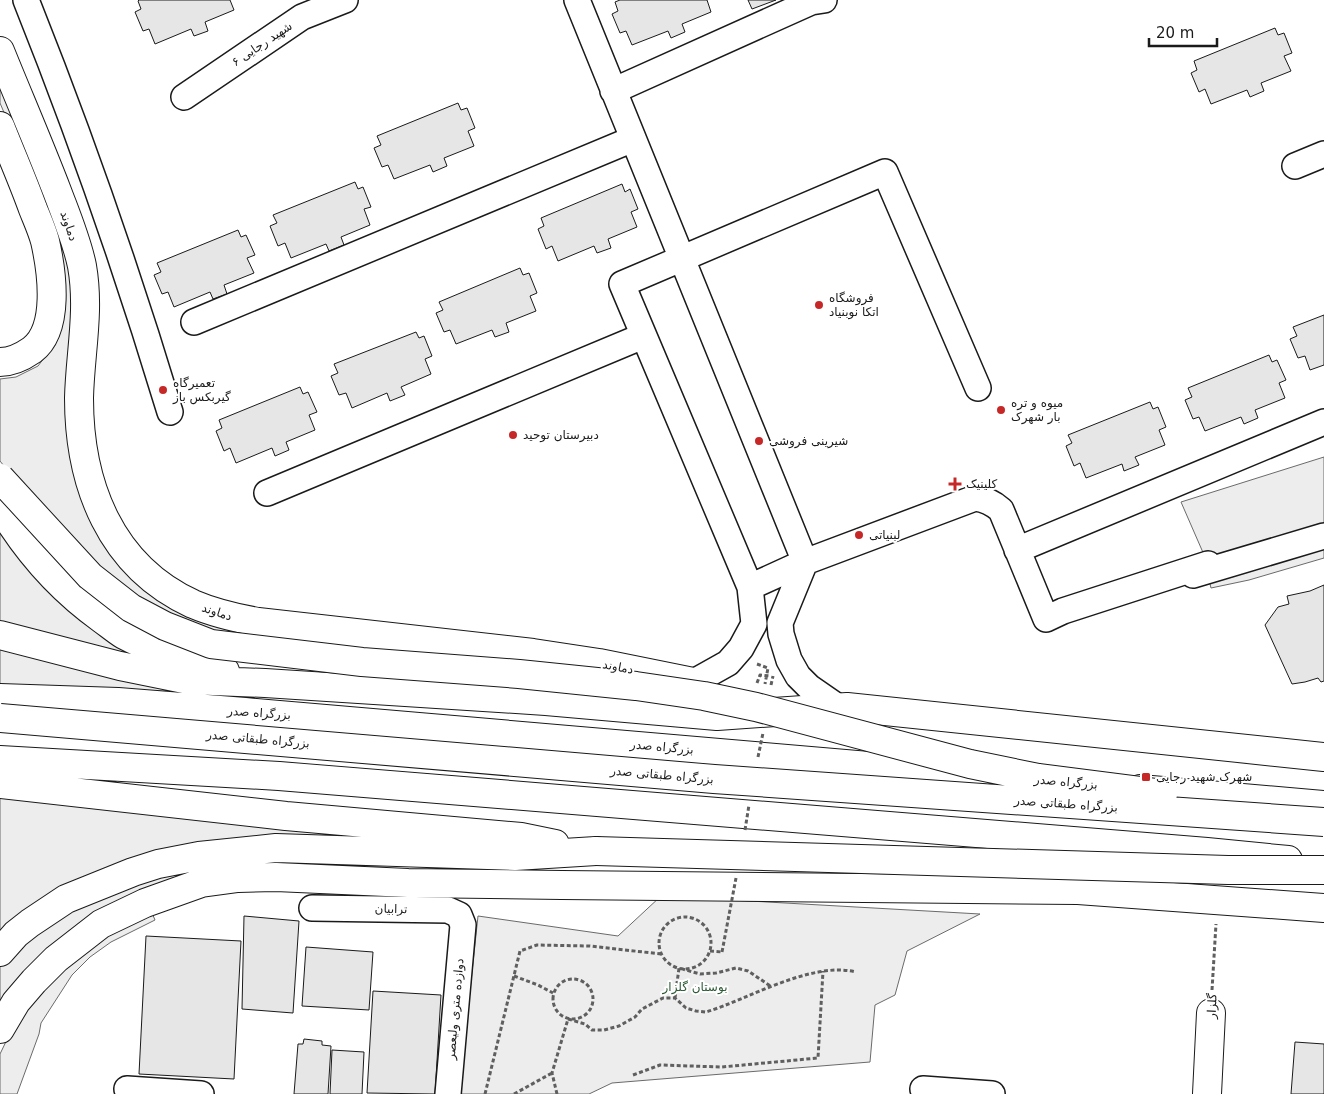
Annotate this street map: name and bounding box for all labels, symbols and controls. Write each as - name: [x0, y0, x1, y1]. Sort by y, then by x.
- scale bar: [1149, 15, 1216, 47]
- street label: شهید رجایی ۶: [229, 19, 295, 70]
- text: 20 m: [1156, 24, 1194, 42]
- street label: دماوند: [56, 209, 81, 243]
- place label: فروشگاه اتکا نوبنیاد: [829, 291, 879, 320]
- marker: فروشگاه اتکا نوبنیاد: [813, 299, 825, 311]
- place label: تعمیرگاه گیربکس باز: [172, 376, 231, 405]
- marker: تعمیرگاه گیربکس باز: [157, 384, 169, 396]
- place label: میوه و تره بار شهرک: [1011, 396, 1063, 425]
- marker: میوه و تره بار شهرک: [995, 404, 1007, 416]
- place label: دبیرستان توحید: [523, 428, 599, 443]
- marker: دبیرستان توحید: [507, 429, 519, 441]
- place label: شیرینی فروشی: [769, 434, 848, 449]
- marker: شیرینی فروشی: [753, 435, 765, 447]
- marker: کلینیک: [948, 477, 962, 491]
- place label: کلینیک: [966, 477, 998, 491]
- place label: لبنیاتی: [869, 528, 901, 542]
- marker: لبنیاتی: [853, 529, 865, 541]
- street label: دماوند: [200, 601, 234, 624]
- street label: دماوند: [601, 657, 634, 678]
- street label: بزرگراه صدر: [226, 704, 291, 723]
- street label: بزرگراه طبقاتی صدر: [205, 727, 310, 751]
- street label: بزرگراه صدر: [629, 737, 694, 758]
- street label: بزرگراه طبقاتی صدر: [609, 763, 714, 787]
- place label: شهرک شهید رجایی: [1156, 770, 1252, 785]
- marker: شهرک شهید رجایی: [1140, 771, 1152, 783]
- street label: بزرگراه صدر: [1033, 772, 1098, 793]
- street label: بزرگراه طبقاتی صدر: [1013, 793, 1118, 816]
- street label: ترابیان: [374, 902, 407, 917]
- street label: دوازده متری ولیعصر: [444, 958, 467, 1061]
- park label: بوستان گلزار: [662, 980, 727, 995]
- street label: گلزار: [1204, 993, 1221, 1020]

